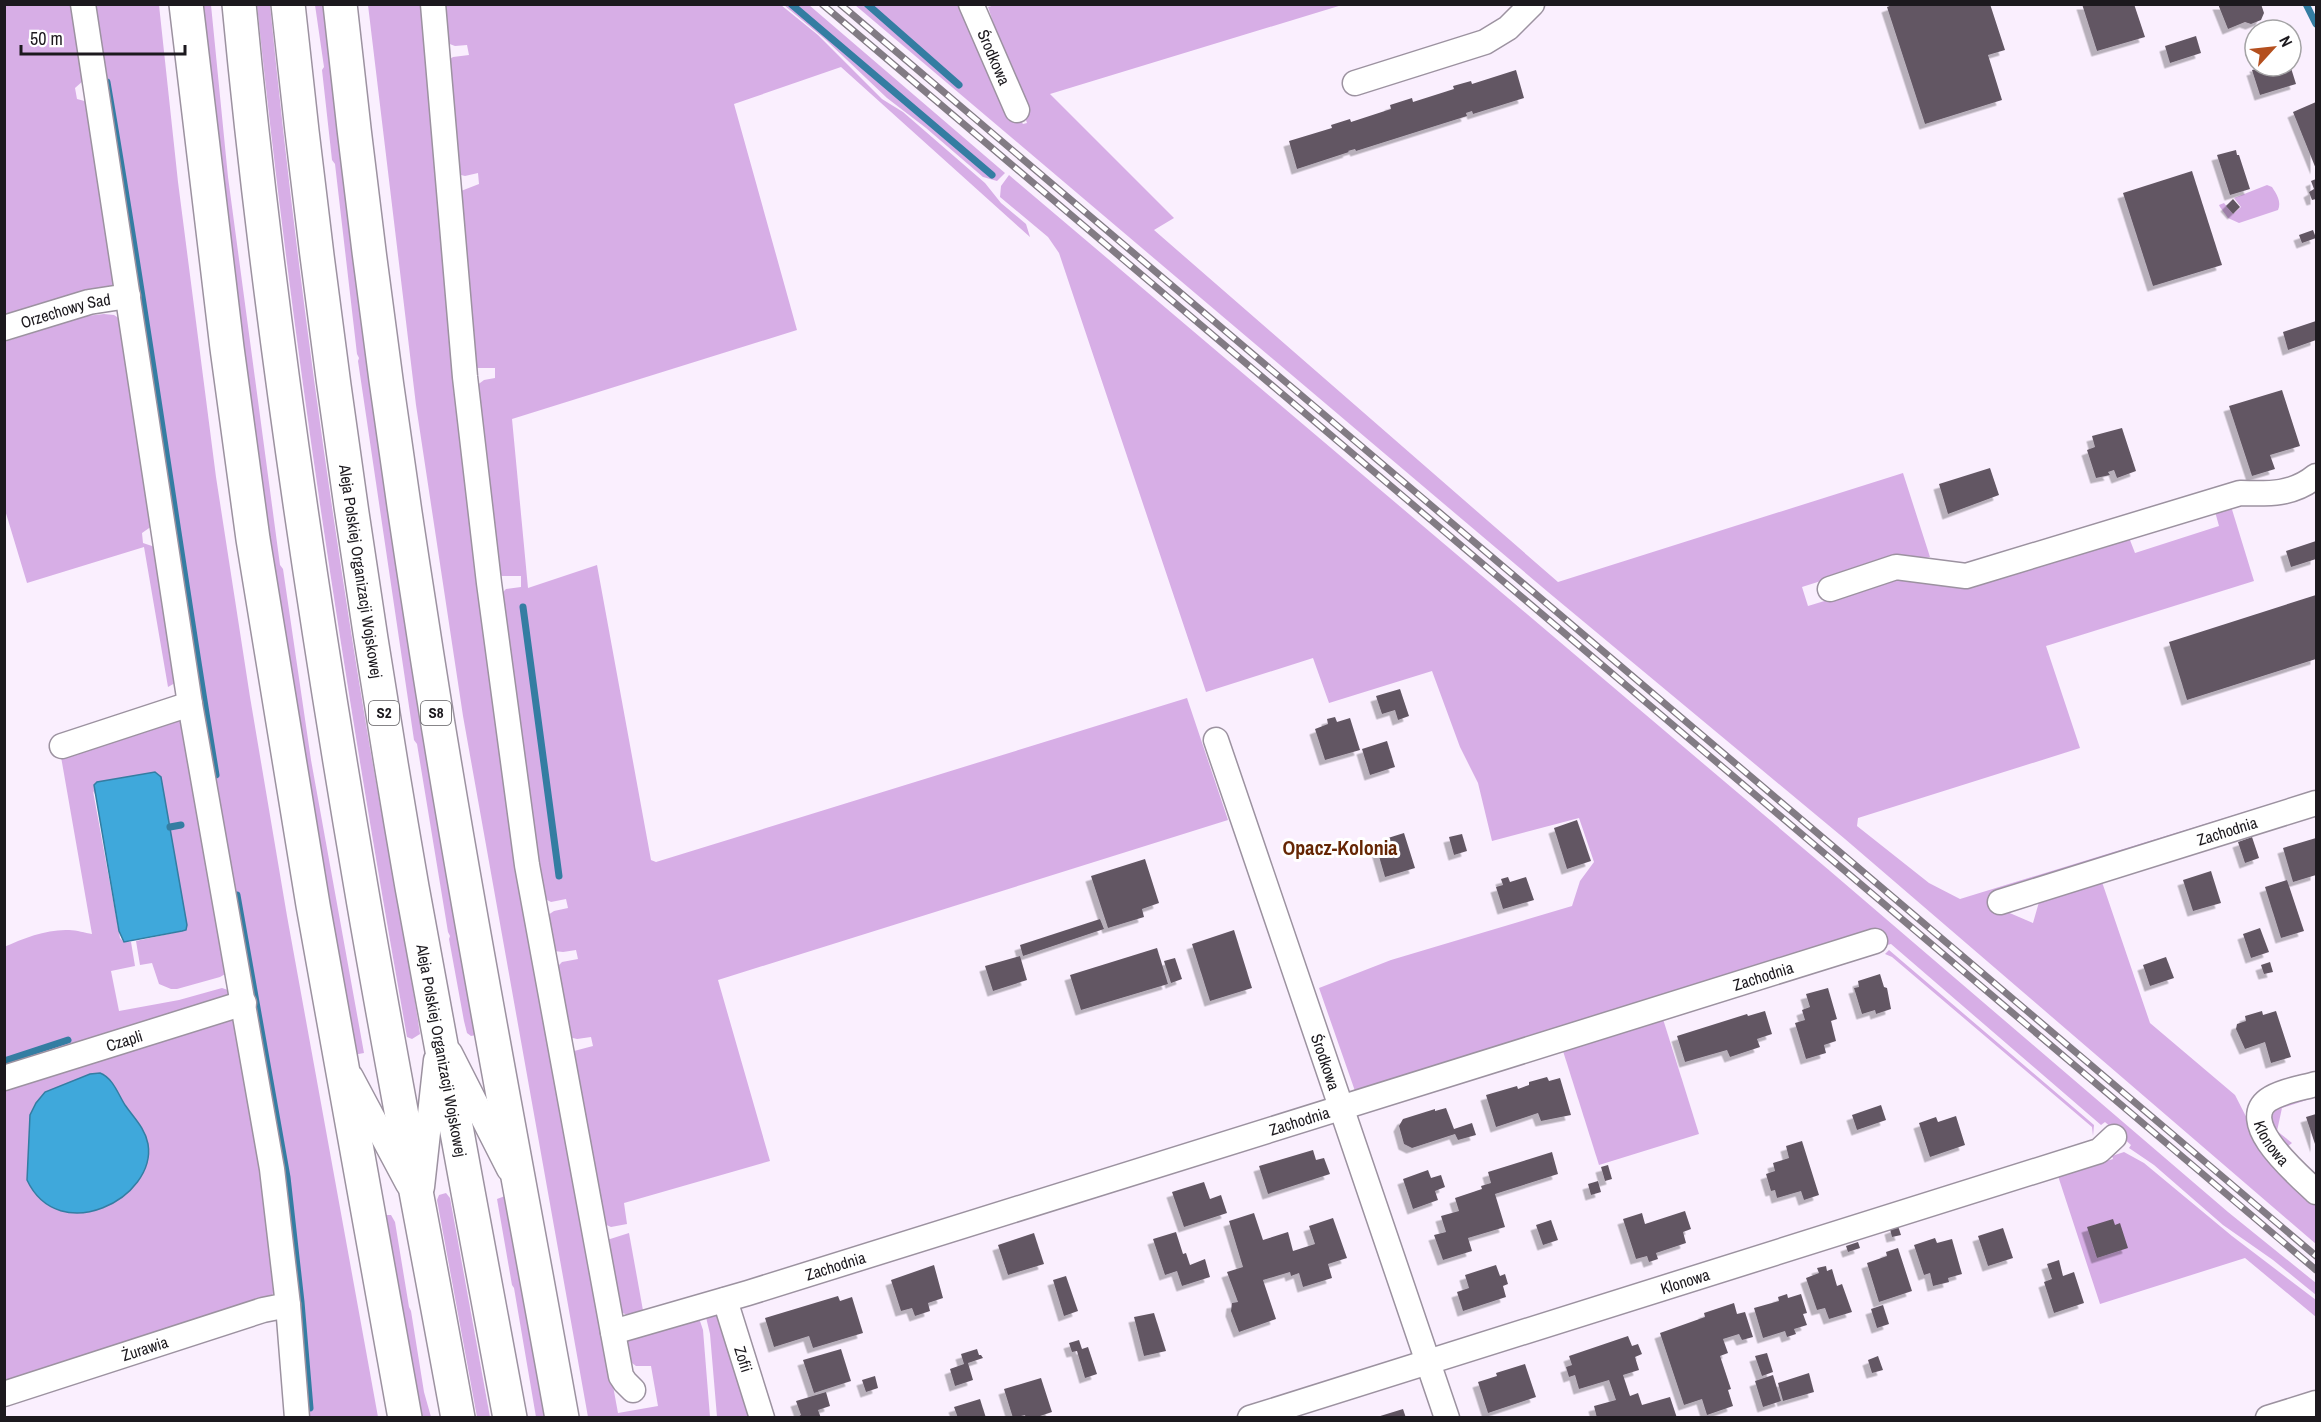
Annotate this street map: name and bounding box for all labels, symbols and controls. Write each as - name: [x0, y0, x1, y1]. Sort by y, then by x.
- scale bar: [21, 18, 184, 56]
- north arrow: [2243, 18, 2303, 78]
- text: 50 m: [30, 26, 63, 51]
- street label: Środkowa: [972, 26, 1016, 89]
- text: N: [2274, 32, 2298, 50]
- street label: Orzechowy Sad: [18, 288, 112, 333]
- street label: Aleja Polskiej Organizacji Wojskowej: [334, 462, 388, 680]
- road number: S2: [369, 701, 399, 725]
- road number: S8: [421, 701, 451, 725]
- street label: Zachodnia: [2194, 811, 2261, 851]
- district label: Opacz-Kolonia: [1283, 834, 1397, 861]
- street label: Aleja Polskiej Organizacji Wojskowej: [411, 941, 472, 1159]
- street label: Zachodnia: [1730, 956, 1797, 996]
- street label: Czapli: [103, 1024, 145, 1056]
- street label: Środkowa: [1306, 1031, 1346, 1094]
- street label: Zachodnia: [1266, 1101, 1333, 1141]
- street label: Klonowa: [2249, 1118, 2295, 1171]
- street label: Zachodnia: [802, 1246, 869, 1285]
- street label: Klonowa: [1658, 1263, 1713, 1299]
- street label: Żurawia: [119, 1330, 171, 1366]
- street label: Zofii: [729, 1343, 758, 1375]

